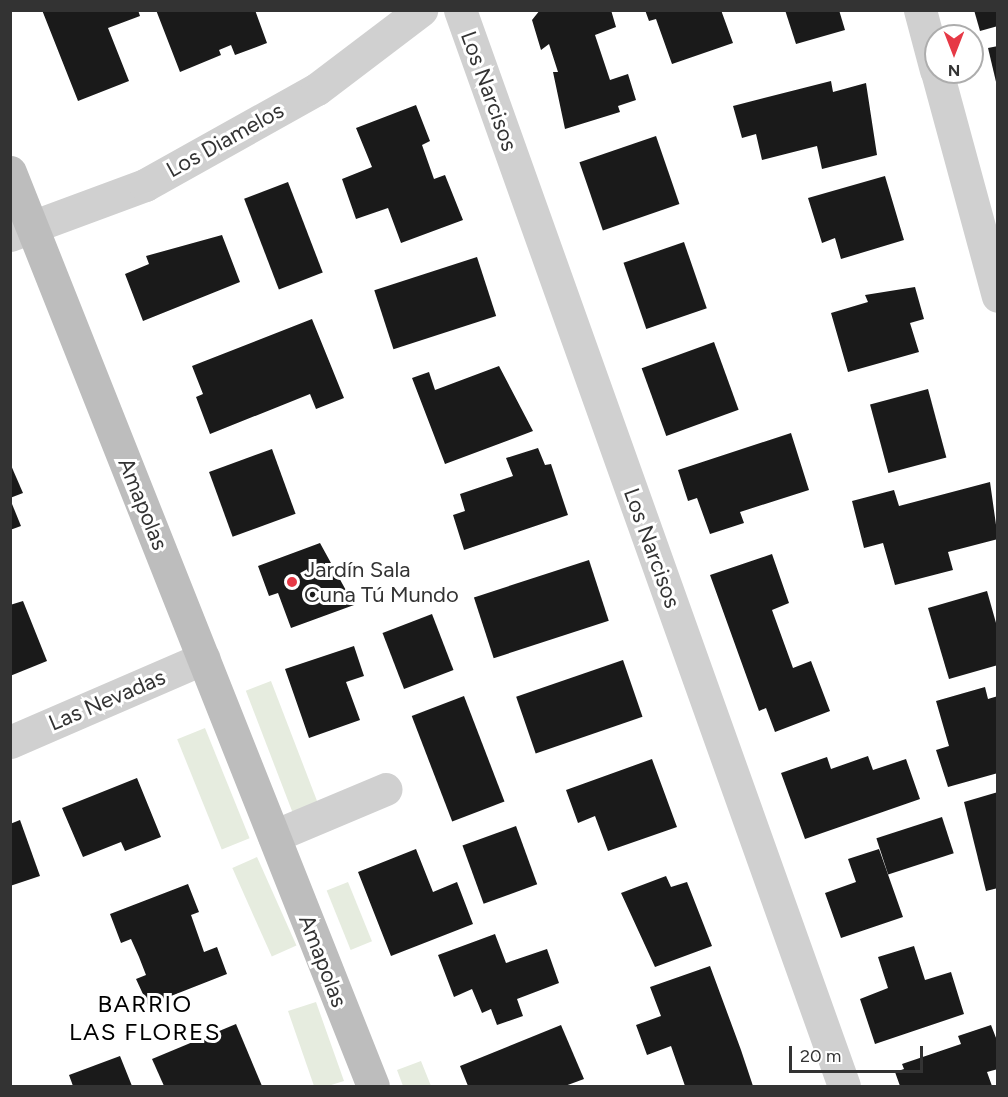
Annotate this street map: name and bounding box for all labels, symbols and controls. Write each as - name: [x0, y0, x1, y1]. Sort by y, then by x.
- north arrow: [924, 24, 984, 84]
- street label: Los Narcisos: [455, 27, 523, 155]
- text: N: [948, 61, 960, 80]
- street label: Los Diamelos: [162, 97, 288, 183]
- street label: Amapolas: [113, 454, 173, 554]
- street label: Los Narcisos: [618, 484, 686, 612]
- place label: Jardín Sala Cuna Tú Mundo: [304, 556, 459, 608]
- marker: Jardín Sala Cuna Tú Mundo: [285, 575, 299, 589]
- street label: Las Nevadas: [45, 664, 169, 736]
- street label: Amapolas: [293, 911, 353, 1011]
- district label: BARRIO LAS FLORES: [69, 990, 221, 1046]
- scale bar: [792, 1034, 926, 1072]
- text: 20 m: [800, 1045, 841, 1067]

